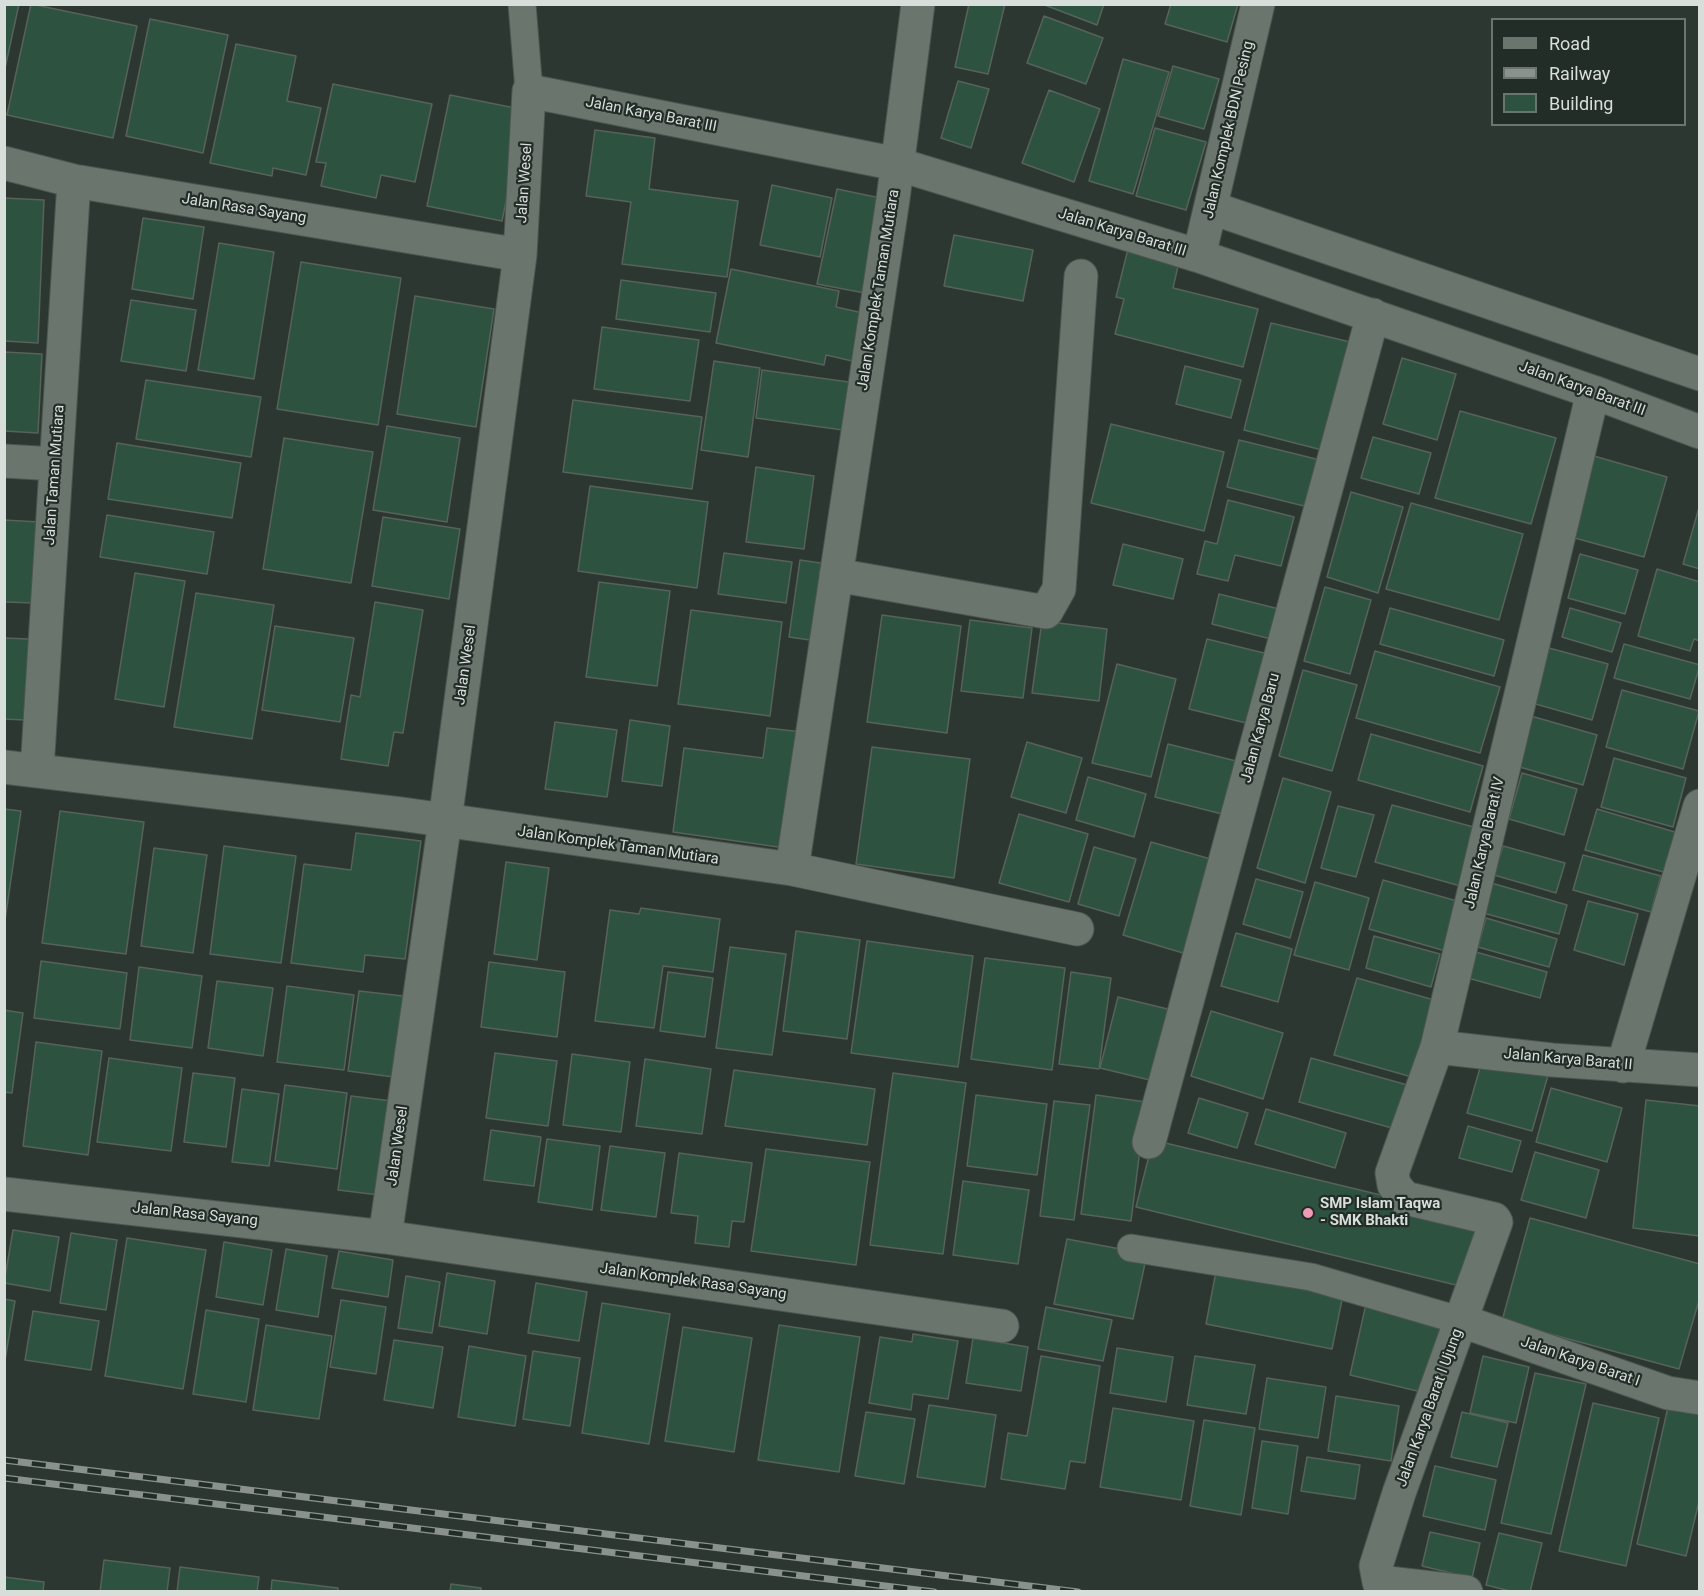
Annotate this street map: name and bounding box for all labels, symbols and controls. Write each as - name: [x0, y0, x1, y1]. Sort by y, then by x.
- legend: [1491, 18, 1686, 126]
- text: Road: [1549, 33, 1590, 54]
- street label: Jalan Komplek BDN Pesing: [1200, 40, 1258, 220]
- text: Railway: [1549, 63, 1610, 84]
- street label: Jalan Karya Barat III: [584, 93, 718, 137]
- text: Building: [1549, 93, 1613, 114]
- street label: Jalan Wesel: [513, 142, 537, 224]
- street label: Jalan Komplek Taman Mutiara: [854, 188, 904, 392]
- street label: Jalan Rasa Sayang: [180, 190, 308, 228]
- street label: Jalan Karya Barat III: [1056, 205, 1188, 261]
- street label: Jalan Karya Barat III: [1516, 358, 1648, 420]
- street label: Jalan Taman Mutiara: [41, 404, 69, 546]
- street label: Jalan Wesel: [451, 624, 481, 706]
- street label: Jalan Karya Baru: [1238, 671, 1284, 785]
- street label: Jalan Karya Barat IV: [1461, 775, 1509, 911]
- street label: Jalan Komplek Taman Mutiara: [516, 823, 720, 869]
- street label: Jalan Karya Barat II: [1503, 1045, 1633, 1075]
- street label: Jalan Wesel: [383, 1105, 413, 1187]
- place label: SMP Islam Taqwa - SMK Bhakti: [1320, 1195, 1440, 1230]
- street label: Jalan Rasa Sayang: [131, 1199, 259, 1231]
- marker: SMP Islam Taqwa - SMK Bhakti: [1301, 1206, 1315, 1220]
- street label: Jalan Komplek Rasa Sayang: [598, 1260, 788, 1304]
- street label: Jalan Karya Barat I Ujung: [1393, 1326, 1467, 1490]
- street label: Jalan Karya Barat I: [1518, 1333, 1642, 1391]

